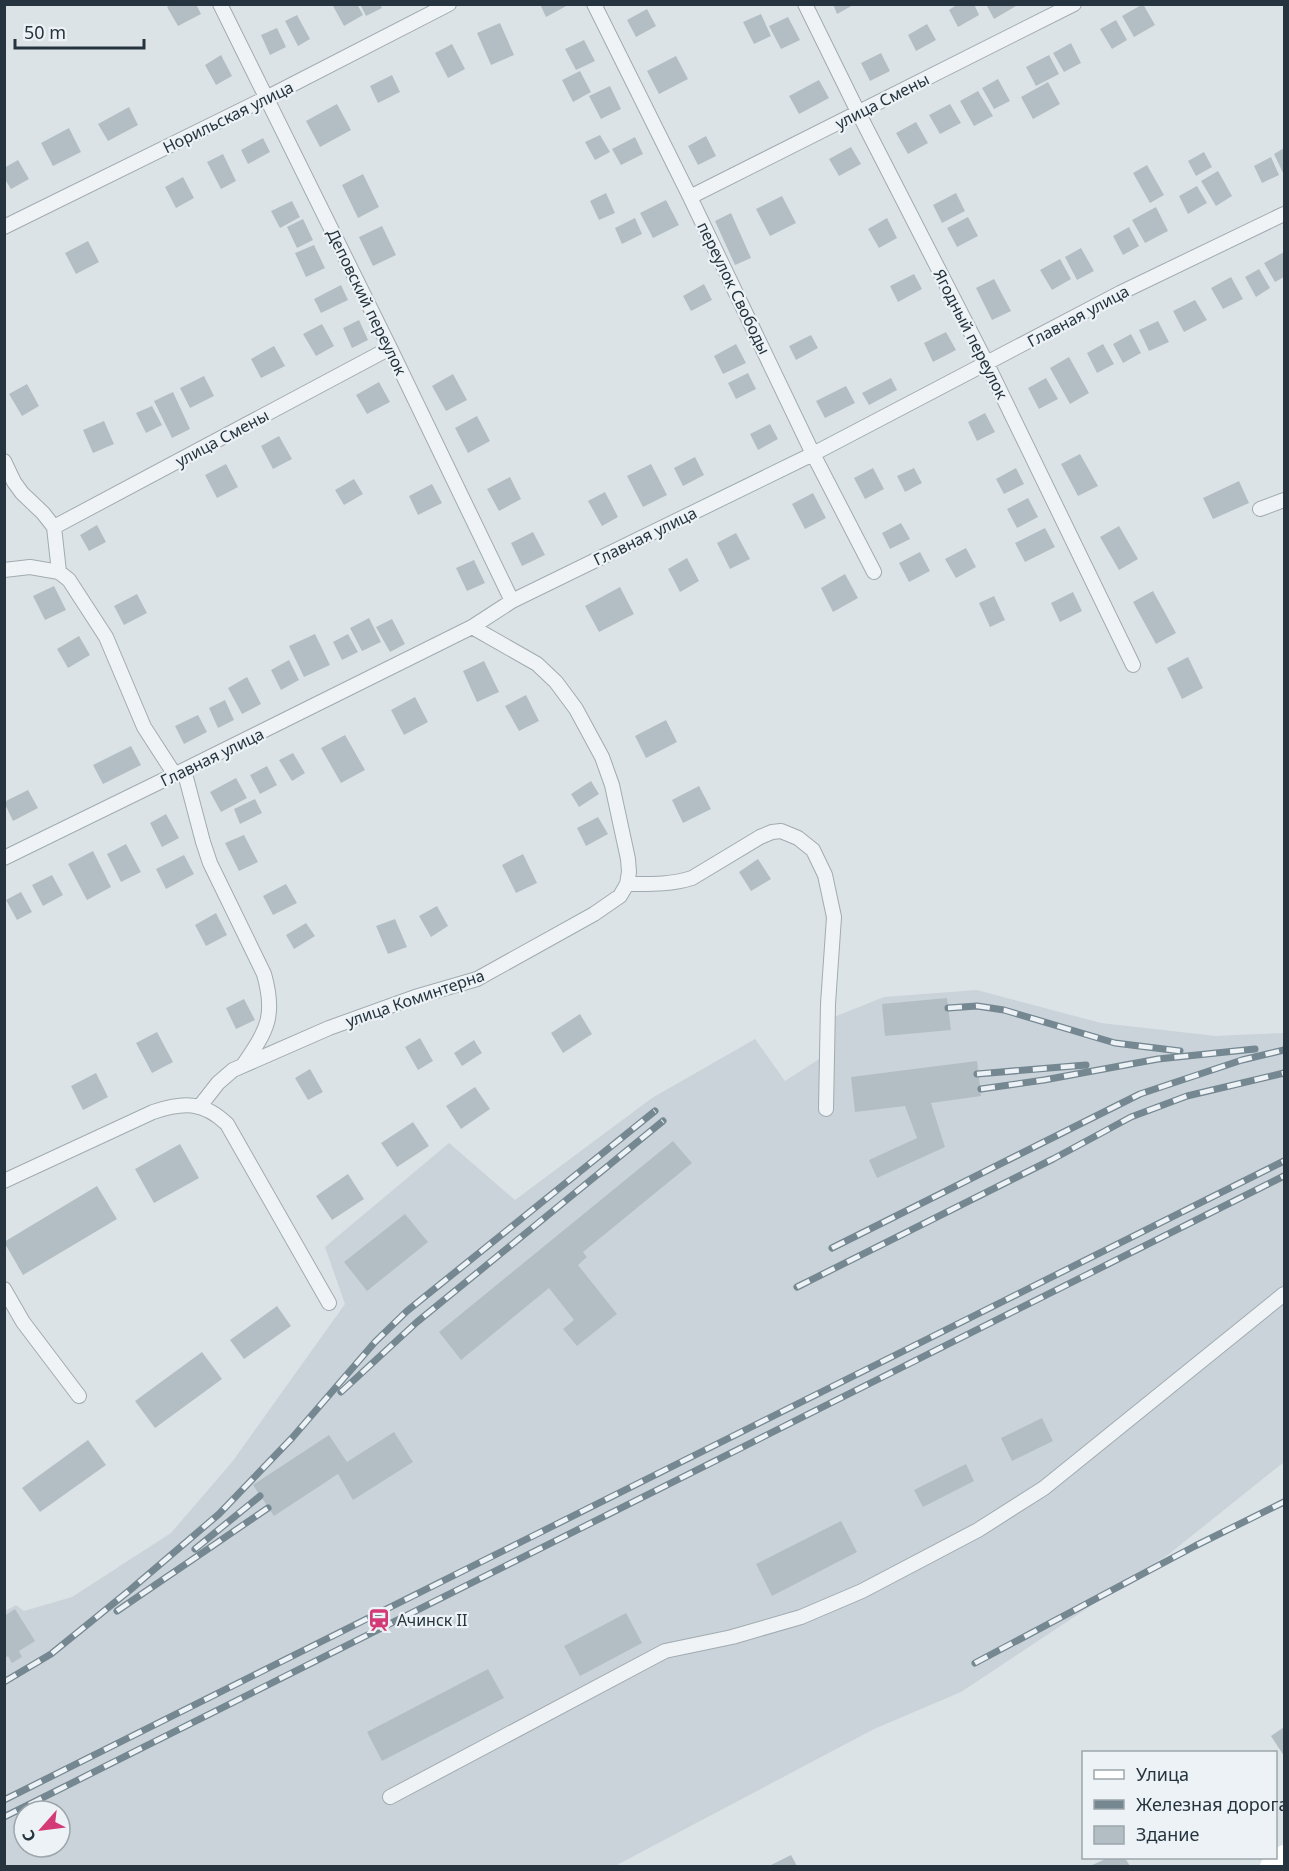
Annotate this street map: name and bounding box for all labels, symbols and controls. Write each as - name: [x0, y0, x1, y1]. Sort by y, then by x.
- scale bar: [15, 12, 144, 50]
- text: 50 m: [24, 20, 66, 44]
- street label: улица Смены: [831, 68, 933, 134]
- street label: Норильская улица: [159, 76, 297, 158]
- street label: переулок Свободы: [692, 218, 776, 358]
- street label: Деповский переулок: [322, 225, 412, 379]
- street label: Ягодный переулок: [929, 265, 1014, 403]
- street label: Главная улица: [1023, 280, 1133, 352]
- street label: улица Смены: [171, 404, 273, 472]
- street label: Главная улица: [590, 501, 700, 571]
- street label: Главная улица: [157, 722, 267, 792]
- street label: улица Коминтерна: [343, 964, 487, 1032]
- station icon: Ачинск II: [366, 1607, 392, 1633]
- place label: Ачинск II: [397, 1609, 467, 1631]
- legend: [1082, 1751, 1277, 1859]
- text: Улица: [1136, 1762, 1189, 1786]
- text: Железная дорога: [1136, 1792, 1288, 1816]
- north arrow: [12, 1799, 72, 1859]
- text: Здание: [1136, 1822, 1200, 1846]
- text: С: [17, 1826, 41, 1846]

